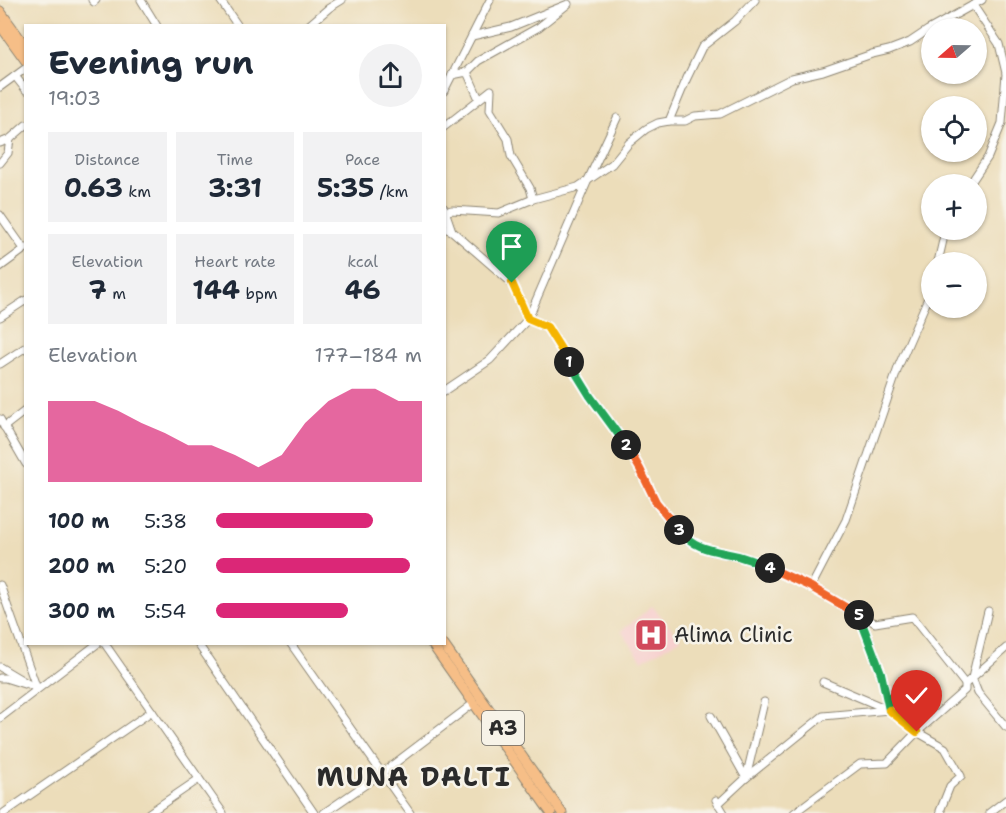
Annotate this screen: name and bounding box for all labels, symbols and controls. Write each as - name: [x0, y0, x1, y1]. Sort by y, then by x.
- north arrow: [921, 18, 987, 84]
- map controls: [921, 18, 987, 318]
- text: Evening run: [48, 40, 254, 85]
- button: share: [359, 44, 422, 107]
- text: 19:03: [48, 85, 101, 111]
- button: locate: [921, 96, 987, 162]
- text: Distance: [75, 149, 140, 170]
- text: Time: [217, 149, 253, 170]
- text: Pace: [345, 149, 380, 170]
- text: 0.63: [64, 170, 123, 205]
- text: 3:31: [208, 170, 262, 205]
- text: 5:35: [317, 170, 374, 205]
- button: +: [921, 174, 987, 240]
- text: km: [123, 181, 151, 202]
- text: /km: [374, 181, 408, 202]
- pin: [486, 221, 537, 283]
- icon: arrive: [495, 230, 528, 263]
- text: Elevation: [72, 251, 143, 272]
- text: Heart rate: [194, 251, 276, 272]
- text: kcal: [347, 251, 378, 272]
- button: −: [921, 252, 987, 318]
- text: 7: [89, 272, 107, 307]
- text: 144: [192, 272, 240, 307]
- text: 46: [345, 272, 381, 307]
- text: m: [107, 283, 126, 304]
- text: bpm: [240, 283, 278, 304]
- text: Elevation: [48, 342, 138, 368]
- text: 177–184 m: [315, 342, 422, 368]
- pin: 1: [554, 347, 584, 377]
- text: 1: [565, 351, 573, 372]
- pin: 2: [611, 430, 641, 460]
- text: 2: [620, 434, 632, 455]
- text: 100 m: [48, 508, 110, 534]
- text: 5:38: [144, 508, 187, 534]
- pin: 3: [664, 515, 694, 545]
- text: 3: [673, 519, 685, 540]
- text: 200 m: [48, 553, 115, 579]
- text: 5:20: [144, 553, 187, 579]
- pin: 4: [755, 553, 785, 583]
- text: 4: [764, 557, 776, 578]
- text: 300 m: [48, 598, 115, 624]
- text: 5:54: [144, 598, 186, 624]
- pin: 5: [844, 600, 874, 630]
- text: 5: [854, 604, 864, 625]
- hospital icon: Alima Clinic: [633, 617, 669, 653]
- place label: Alima Clinic: [674, 621, 793, 649]
- pin: [891, 670, 942, 732]
- icon: check: [900, 679, 933, 712]
- road number: A3: [482, 711, 524, 745]
- district label: MUNA DALTI: [317, 758, 511, 795]

